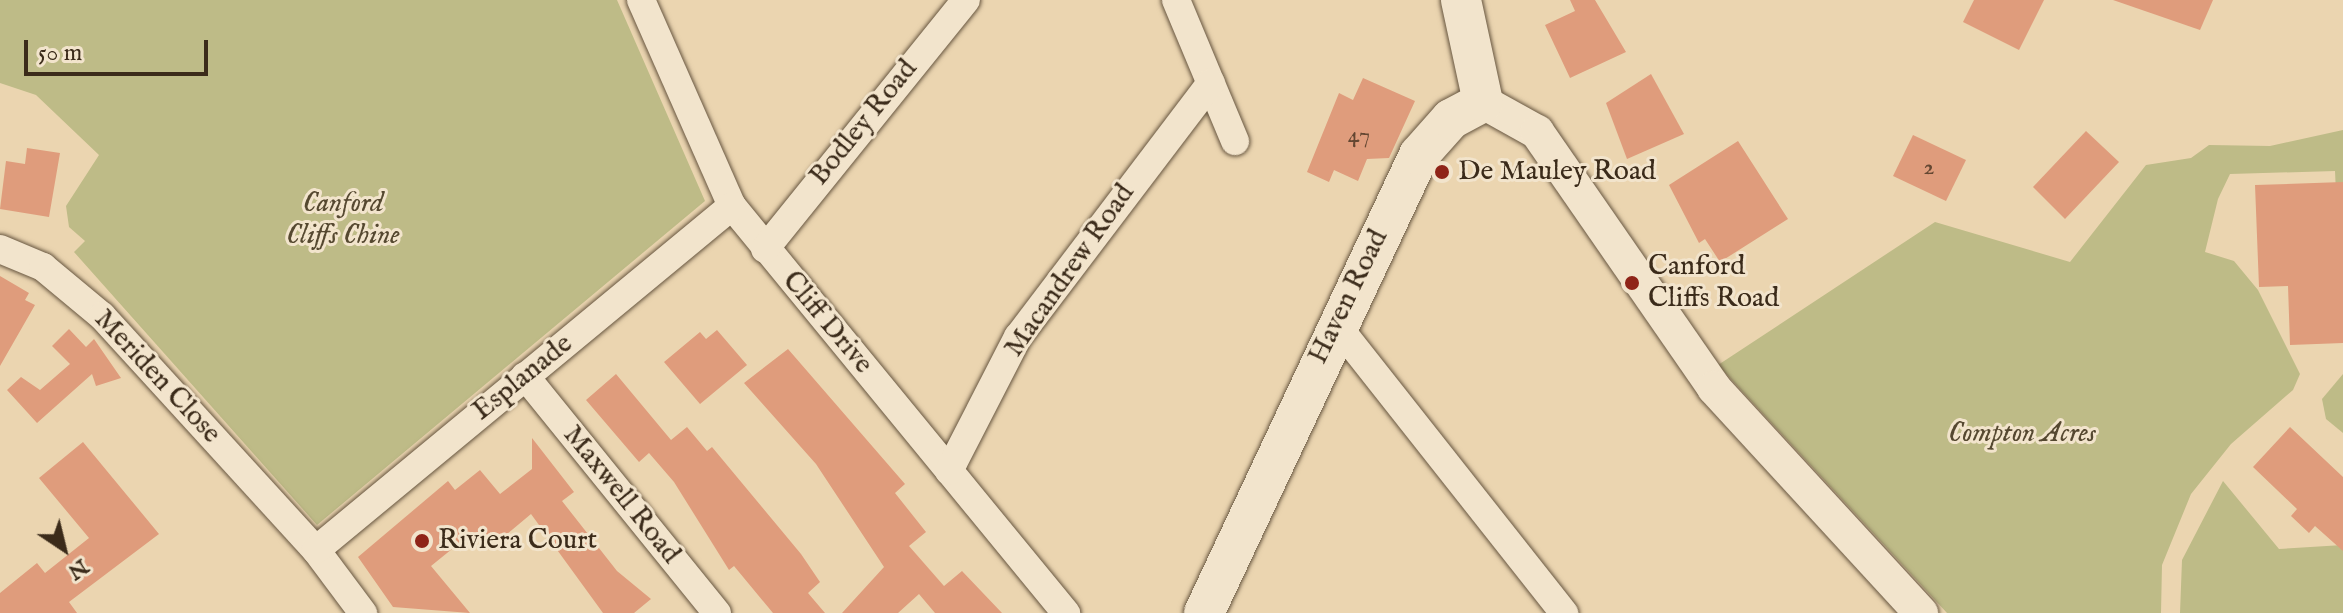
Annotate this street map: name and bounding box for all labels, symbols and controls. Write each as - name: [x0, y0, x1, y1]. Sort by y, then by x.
- scale bar: [28, 24, 212, 74]
- text: 50 m: [38, 38, 82, 69]
- street label: Bodley Road: [803, 53, 925, 193]
- house number: 47: [1348, 122, 1370, 150]
- house number: 2: [1923, 154, 1935, 182]
- place label: De Mauley Road: [1458, 155, 1656, 189]
- marker: De Mauley Road: [1433, 163, 1451, 181]
- street label: Macandrew Road: [998, 178, 1142, 364]
- park label: Canford Cliffs Chine: [286, 187, 400, 253]
- street label: Haven Road: [1302, 224, 1396, 370]
- place label: Canford Cliffs Road: [1648, 250, 1779, 316]
- street label: Cliff Drive: [775, 265, 879, 381]
- marker: Canford Cliffs Road: [1623, 274, 1641, 292]
- street label: Meriden Close: [87, 303, 227, 451]
- street label: Esplanade: [466, 328, 580, 428]
- park label: Compton Acres: [1948, 417, 2096, 451]
- street label: Maxwell Road: [555, 419, 687, 571]
- north arrow: [24, 509, 104, 589]
- place label: Riviera Court: [438, 524, 597, 558]
- marker: Riviera Court: [413, 532, 431, 550]
- text: N: [62, 552, 94, 586]

